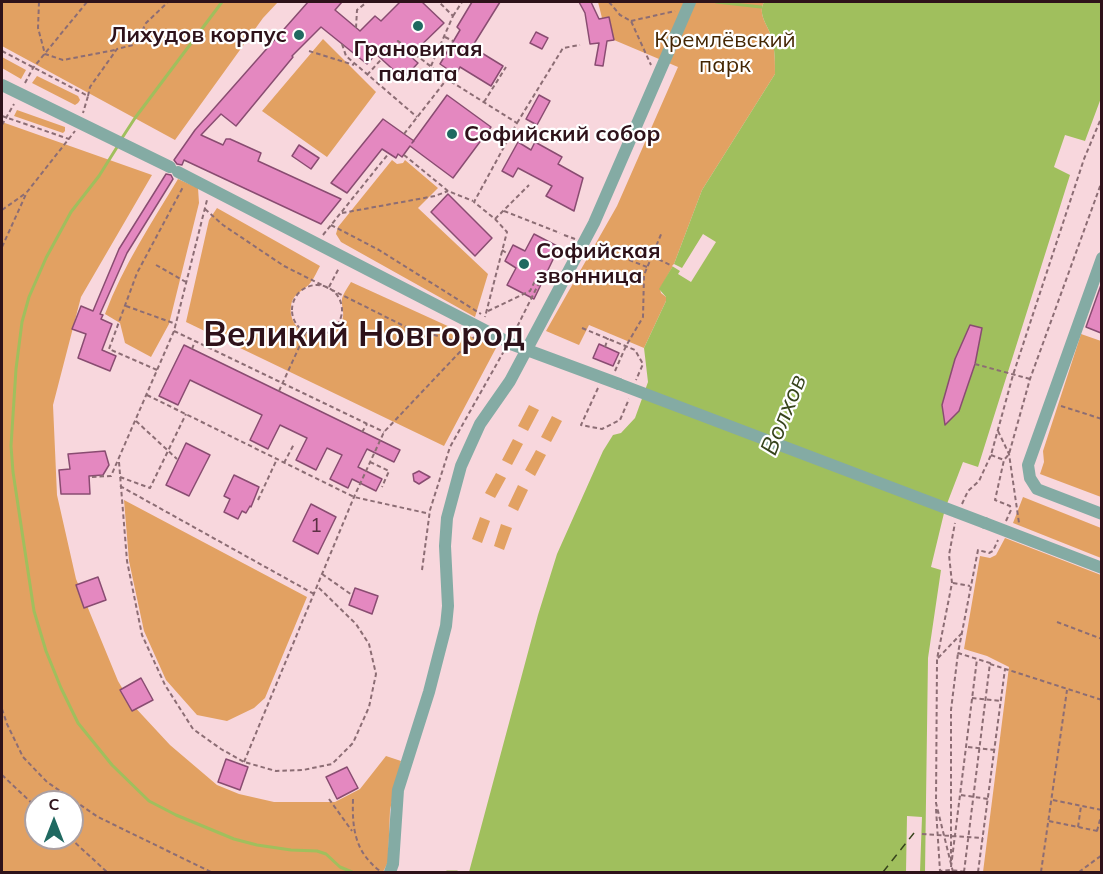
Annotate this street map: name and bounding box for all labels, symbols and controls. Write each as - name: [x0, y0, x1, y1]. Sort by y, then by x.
- marker: Грановитая палата: [411, 19, 425, 33]
- place label: Лихудов корпус: [110, 22, 287, 48]
- park label: Кремлёвский парк: [654, 27, 796, 78]
- marker: Лихудов корпус: [292, 28, 306, 42]
- place label: Грановитая палата: [353, 36, 483, 88]
- place label: Софийский собор: [464, 121, 661, 147]
- marker: Софийский собор: [445, 127, 459, 141]
- place label: Софийская звонница: [536, 238, 661, 290]
- marker: Софийская звонница: [517, 257, 531, 271]
- district label: Великий Новгород: [203, 316, 525, 356]
- water label: Волхов: [755, 371, 813, 459]
- house number: 1: [310, 514, 322, 538]
- north arrow: [24, 790, 84, 850]
- text: С: [49, 794, 59, 814]

